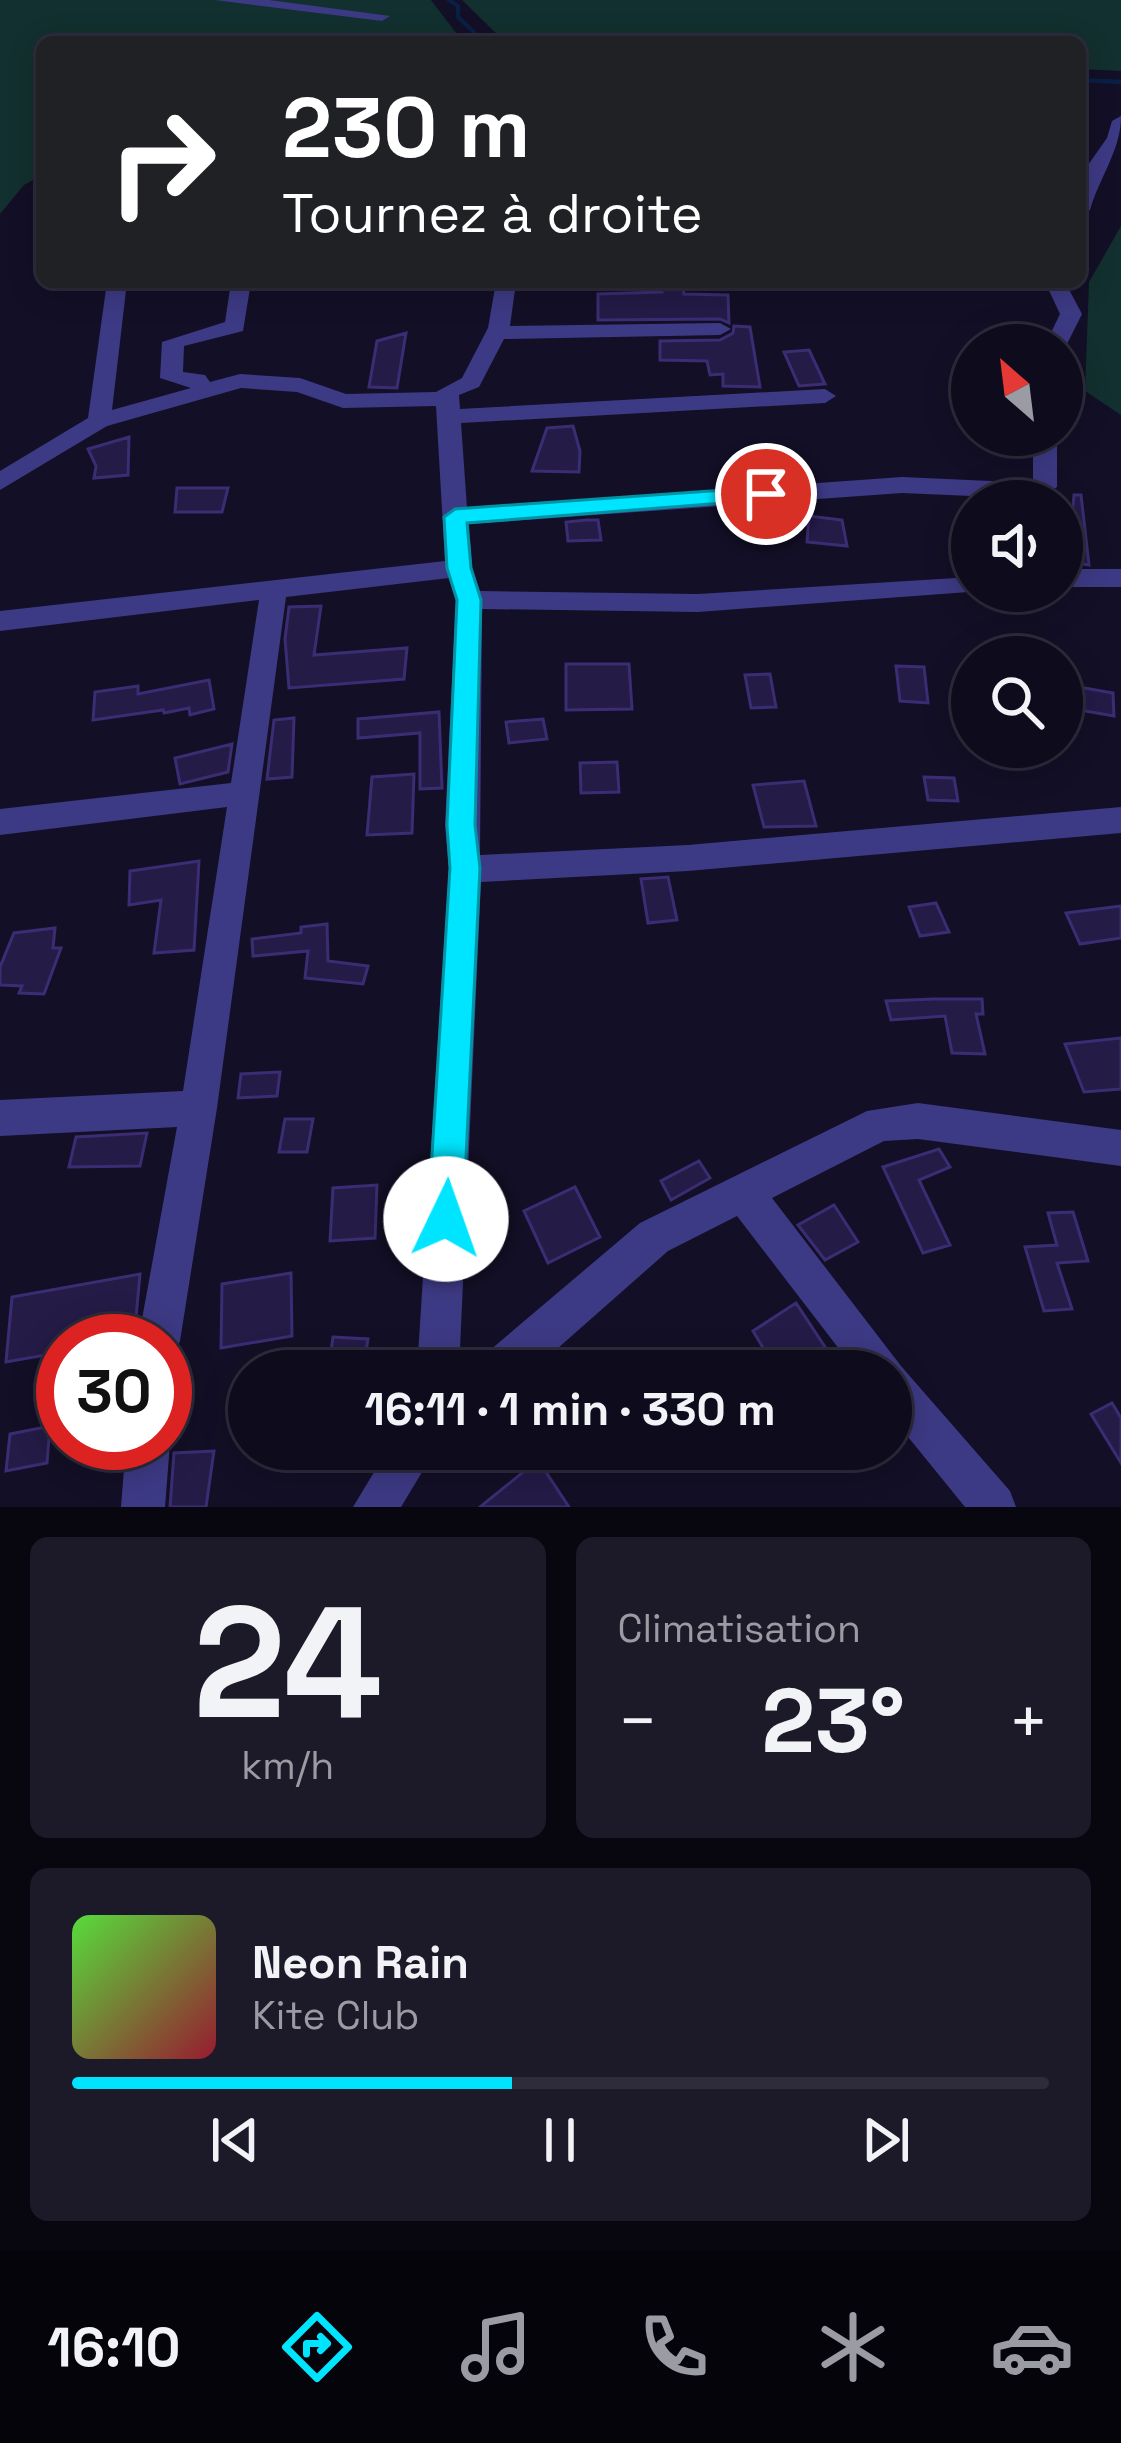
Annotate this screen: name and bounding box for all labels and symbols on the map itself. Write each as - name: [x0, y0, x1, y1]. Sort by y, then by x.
- north arrow: [951, 324, 1083, 456]
- pin: [715, 443, 817, 545]
- position arrow: [383, 1156, 509, 1282]
- speed limit sign: 30: [36, 1314, 192, 1470]

